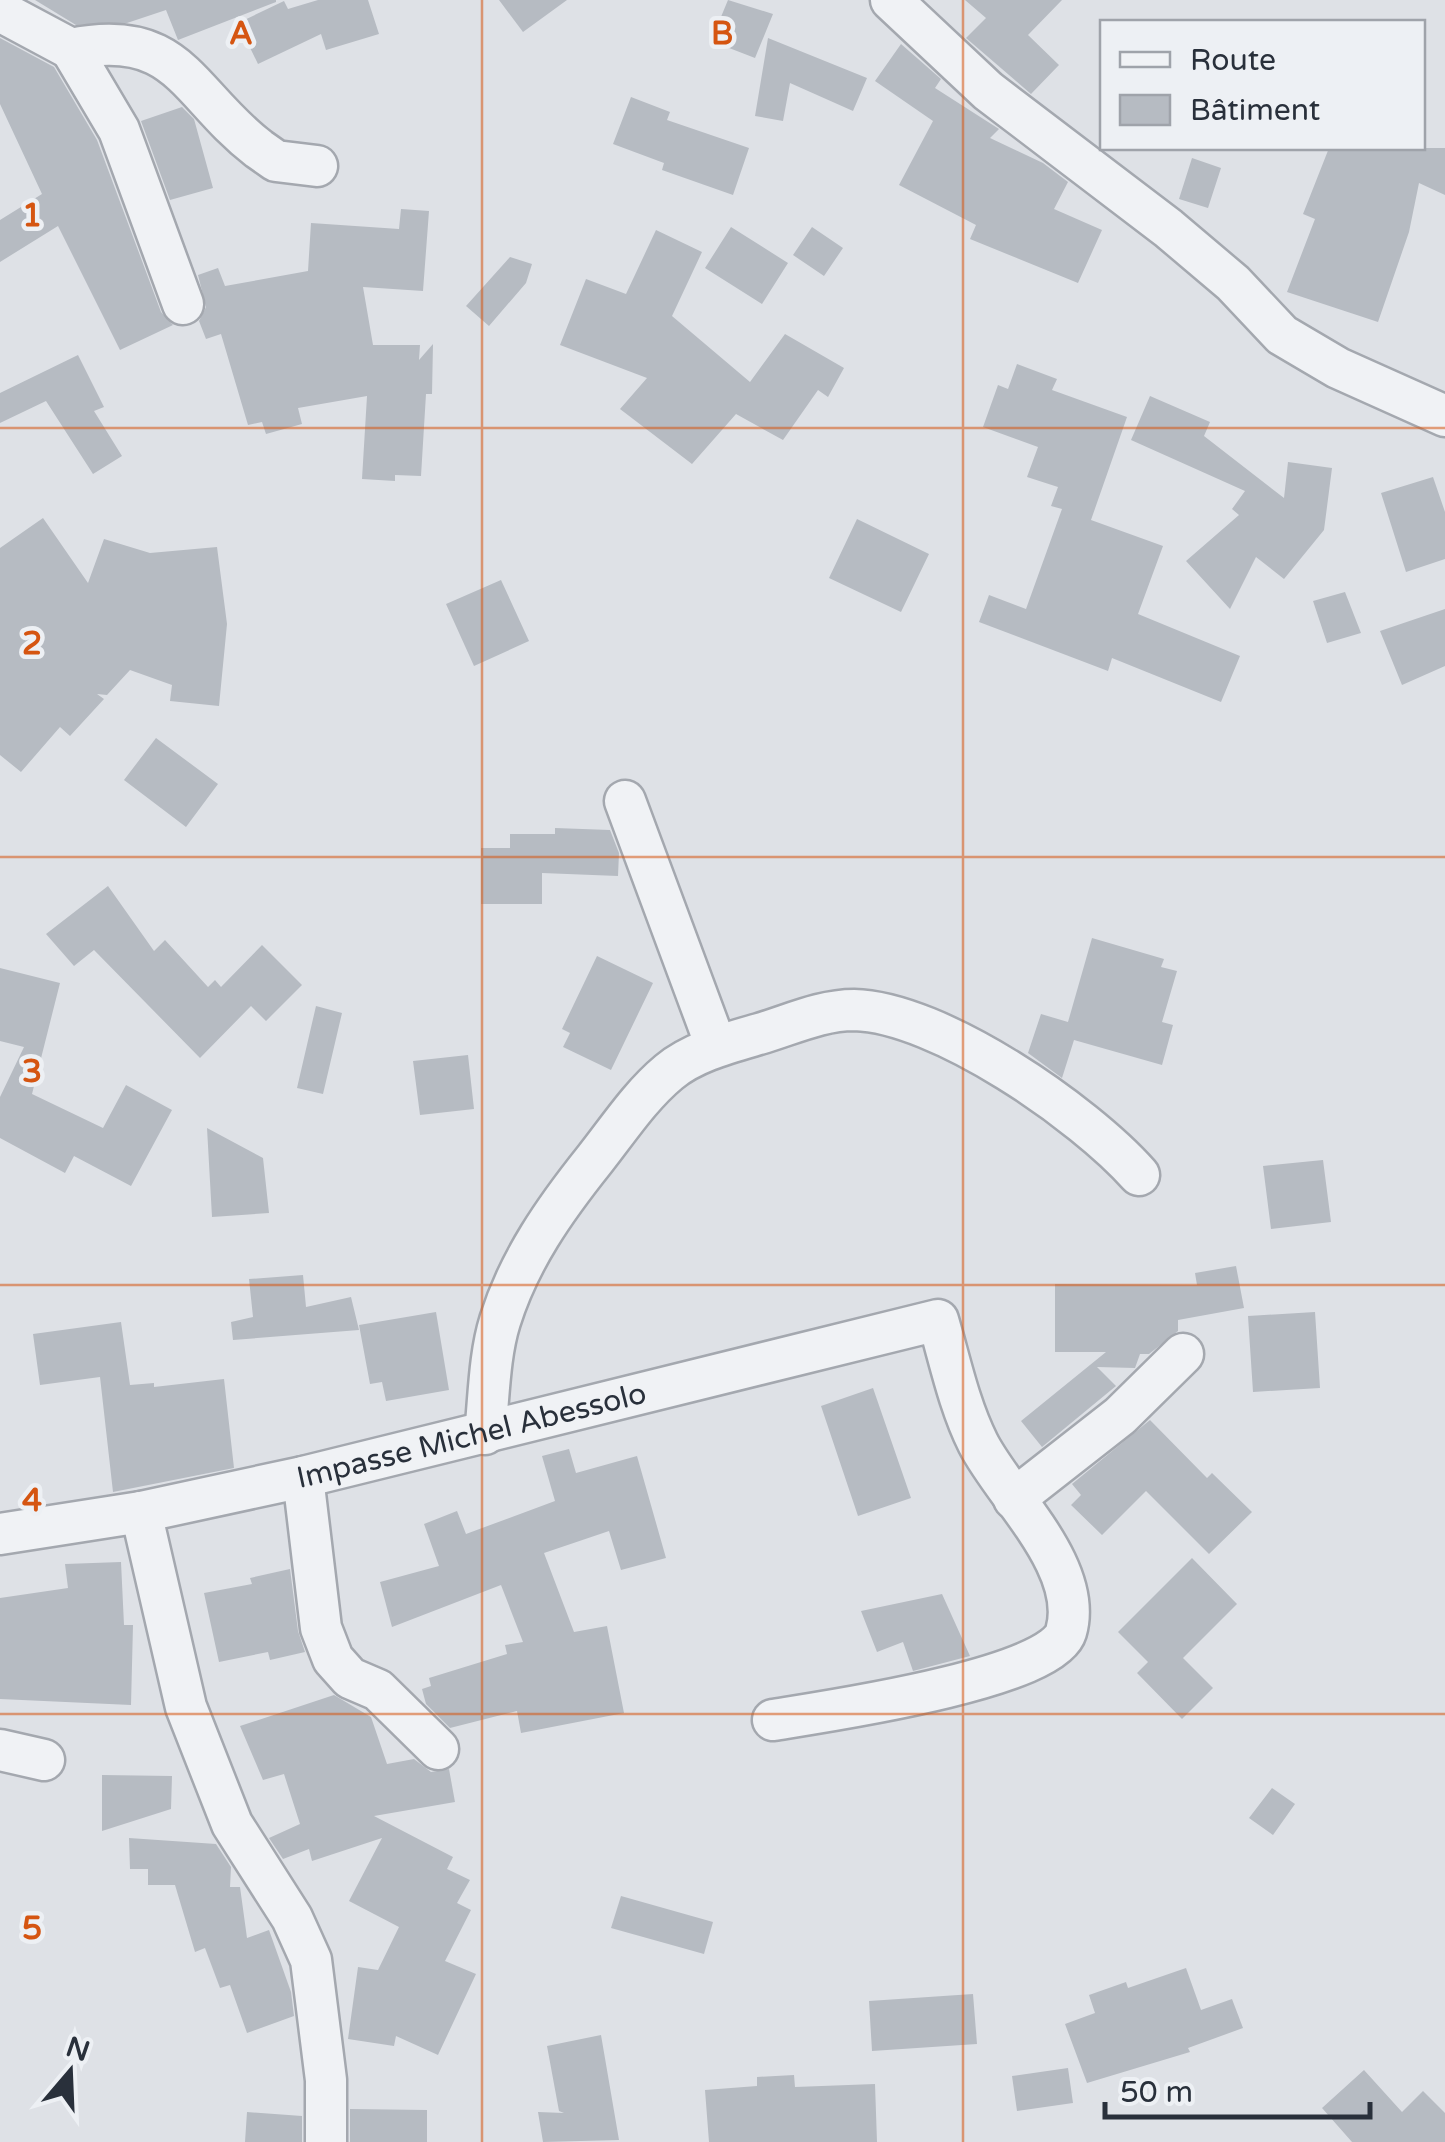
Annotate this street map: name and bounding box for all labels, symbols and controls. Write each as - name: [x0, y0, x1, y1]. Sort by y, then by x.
- text: A: [229, 15, 253, 53]
- text: B: [711, 15, 733, 53]
- legend: [1100, 20, 1425, 150]
- text: Route: [1190, 42, 1276, 79]
- text: Bâtiment: [1190, 92, 1320, 129]
- text: 1: [22, 197, 42, 235]
- text: 2: [22, 625, 42, 663]
- text: 3: [22, 1053, 42, 1091]
- street label: Impasse Michel Abessolo: [293, 1375, 650, 1497]
- text: 4: [22, 1482, 42, 1520]
- text: 5: [22, 1910, 42, 1948]
- north arrow: [20, 2022, 120, 2122]
- text: N: [62, 2030, 94, 2069]
- scale bar: [1105, 2057, 1370, 2119]
- text: 50 m: [1120, 2074, 1193, 2111]

